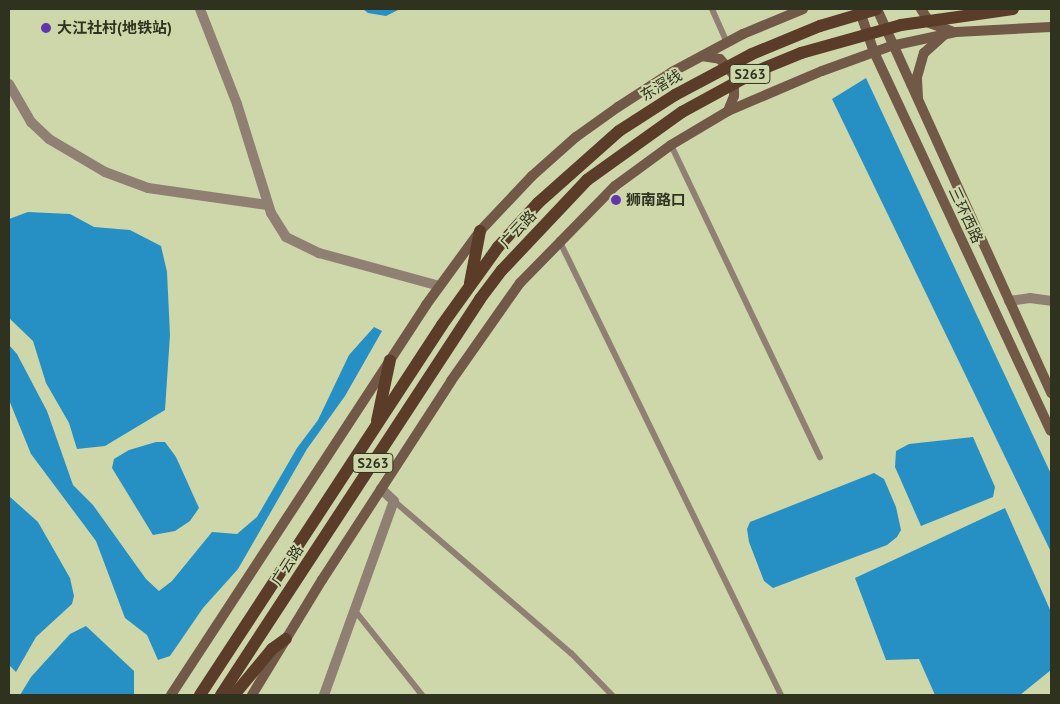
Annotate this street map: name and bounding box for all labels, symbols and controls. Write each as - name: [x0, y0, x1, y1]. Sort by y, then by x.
- place label: 大江社村(地铁站): [57, 19, 172, 37]
- marker: 大江社村(地铁站): [39, 21, 53, 35]
- road number: S263: [729, 62, 771, 86]
- street label: 东滘线: [637, 66, 685, 104]
- street label: 三环西路: [945, 184, 987, 246]
- place label: 狮南路口: [626, 191, 686, 209]
- marker: 狮南路口: [610, 194, 622, 206]
- street label: 广云路: [496, 206, 540, 252]
- road number: S263: [352, 452, 394, 474]
- street label: 广云路: [267, 541, 307, 589]

